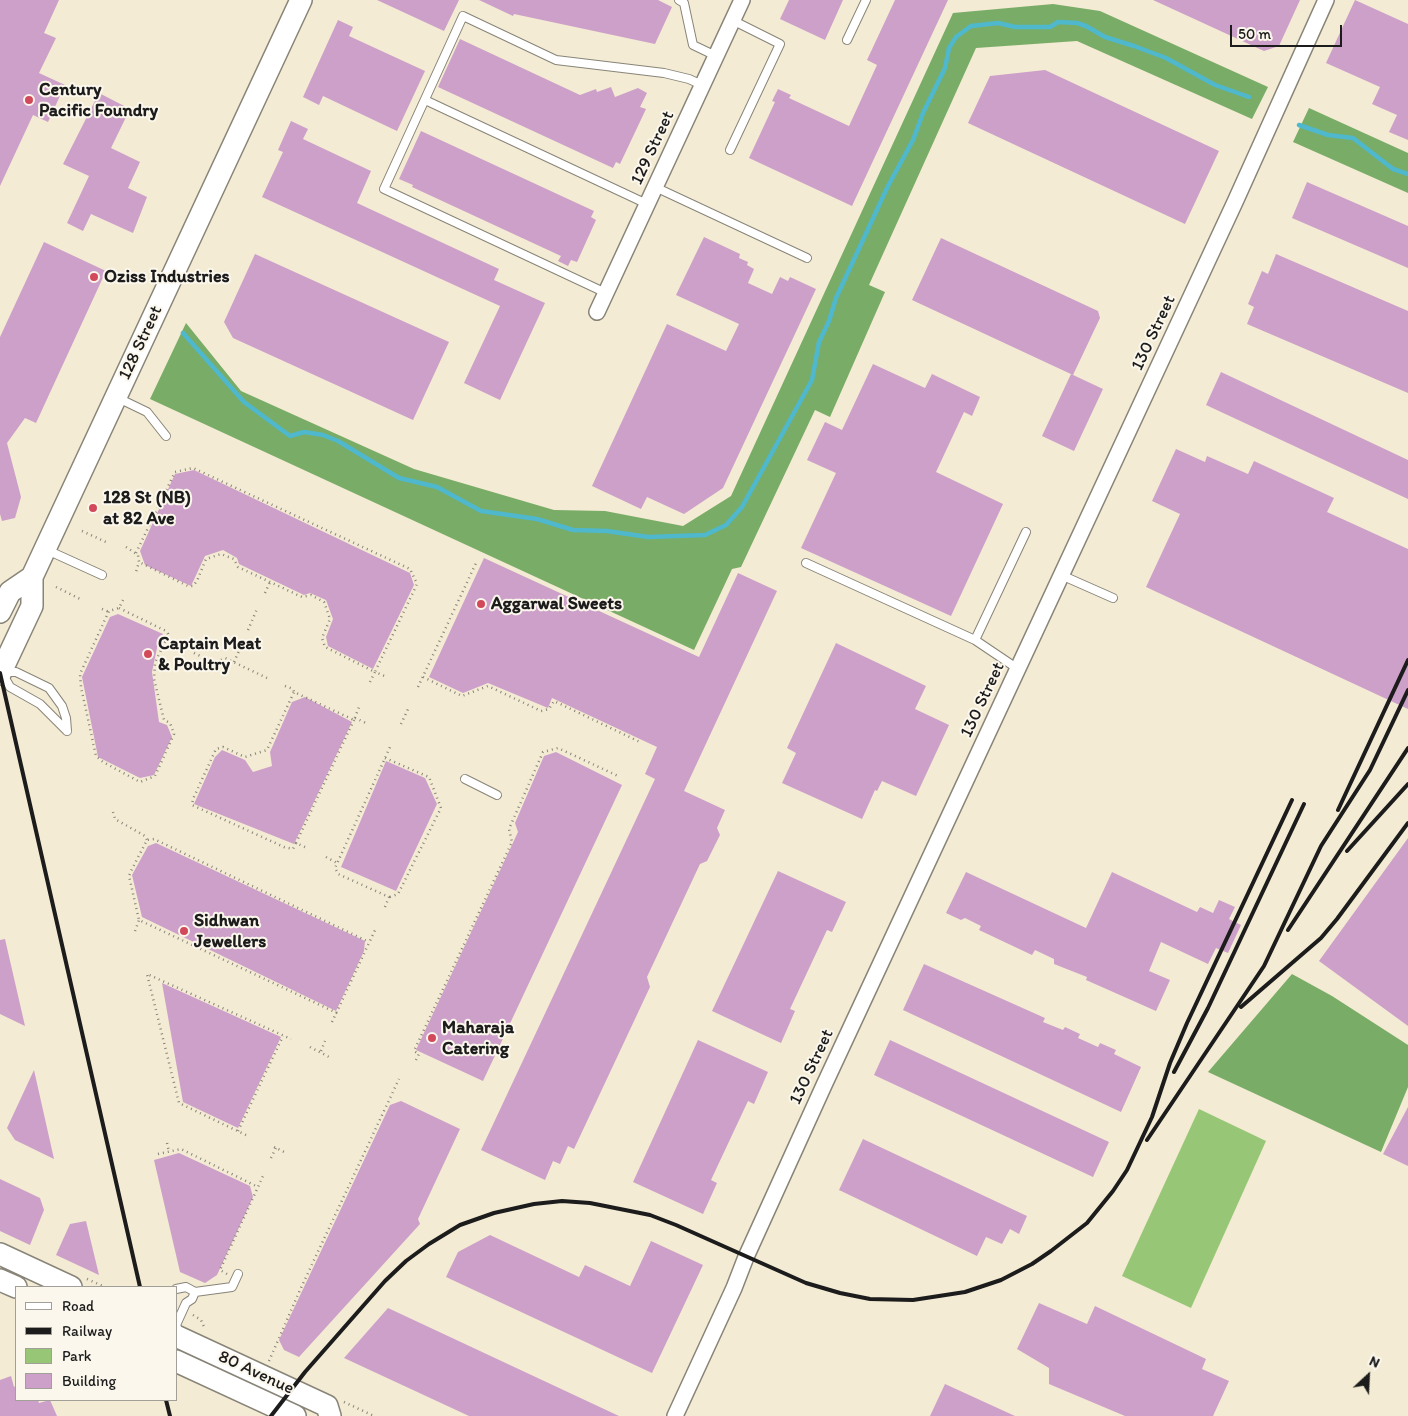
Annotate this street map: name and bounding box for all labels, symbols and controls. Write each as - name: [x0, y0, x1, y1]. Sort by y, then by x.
- scale bar: [1233, 15, 1346, 47]
- text: 50 m: [1238, 25, 1271, 43]
- place label: Century Pacific Foundry: [39, 79, 158, 122]
- marker: Century Pacific Foundry: [23, 94, 35, 106]
- street label: 129 Street: [627, 108, 679, 188]
- place label: Oziss Industries: [104, 266, 230, 288]
- marker: Oziss Industries: [88, 271, 100, 283]
- street label: 130 Street: [1127, 292, 1181, 374]
- street label: 128 Street: [114, 302, 168, 384]
- place label: 128 St (NB) at 82 Ave: [103, 487, 191, 530]
- marker: 128 St (NB) at 82 Ave: [87, 502, 99, 514]
- place label: Aggarwal Sweets: [491, 593, 622, 615]
- marker: Aggarwal Sweets: [475, 598, 487, 610]
- place label: Captain Meat & Poultry: [158, 633, 261, 676]
- marker: Captain Meat & Poultry: [142, 648, 154, 660]
- street label: 130 Street: [956, 659, 1010, 741]
- place label: Sidhwan Jewellers: [194, 910, 266, 952]
- marker: Sidhwan Jewellers: [178, 925, 190, 937]
- place label: Maharaja Catering: [442, 1017, 514, 1060]
- street label: 130 Street: [785, 1026, 839, 1108]
- marker: Maharaja Catering: [426, 1032, 438, 1044]
- legend: [15, 1286, 178, 1401]
- text: Road: [62, 1297, 94, 1315]
- text: Railway: [62, 1322, 112, 1340]
- street label: 80 Avenue: [215, 1346, 297, 1400]
- text: Park: [62, 1347, 92, 1365]
- north arrow: [1343, 1351, 1393, 1401]
- text: N: [1367, 1352, 1382, 1372]
- text: Building: [62, 1372, 116, 1390]

